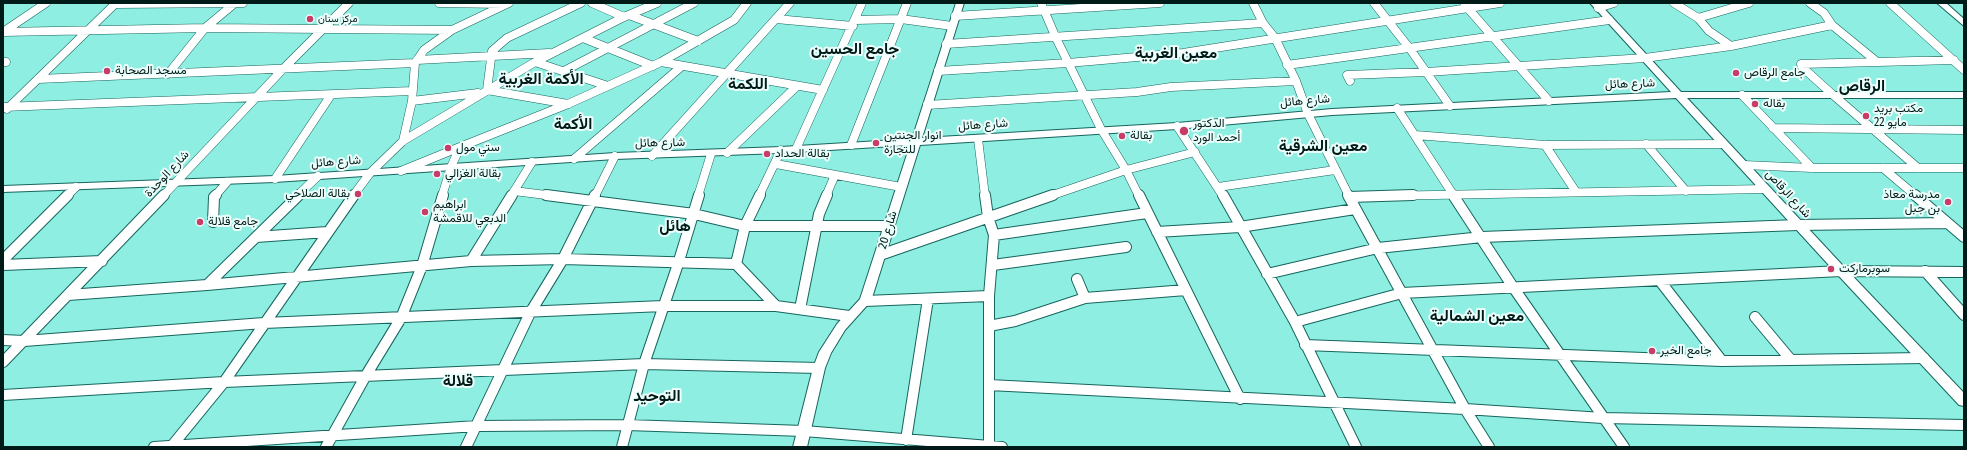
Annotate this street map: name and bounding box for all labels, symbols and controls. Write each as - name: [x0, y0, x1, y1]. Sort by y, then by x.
- place label: مركز سنان: [318, 13, 358, 25]
- marker: مركز سنان: [305, 14, 315, 24]
- district label: جامع الحسين: [811, 40, 899, 60]
- district label: معين الغربية: [1135, 44, 1217, 64]
- place label: مسجد الصحابة: [115, 64, 187, 78]
- marker: مسجد الصحابة: [102, 66, 112, 76]
- place label: جامع الرقاص: [1744, 66, 1805, 80]
- marker: جامع الرقاص: [1731, 68, 1741, 78]
- district label: الأكمة الغربية: [498, 70, 584, 90]
- district label: اللكمة: [728, 75, 768, 95]
- street label: شارع هائل: [1605, 76, 1655, 92]
- district label: الرقاص: [1839, 77, 1885, 97]
- street label: شارع هائل: [1279, 92, 1331, 110]
- place label: بقاله: [1763, 97, 1785, 111]
- marker: بقاله: [1750, 99, 1760, 109]
- place label: مكتب بريد 22 مايو: [1874, 102, 1923, 130]
- marker: مكتب بريد 22 مايو: [1861, 111, 1871, 121]
- district label: الأكمة: [554, 115, 592, 135]
- street label: شارع هائل: [957, 116, 1009, 134]
- place label: الدكتور أحمد الورد: [1193, 117, 1240, 145]
- marker: الدكتور أحمد الورد: [1178, 125, 1190, 137]
- place label: انوار الجنتين للتجارة: [884, 129, 941, 157]
- place label: بقالة: [1130, 129, 1152, 143]
- marker: بقالة: [1117, 131, 1127, 141]
- street label: شارع هائل: [635, 135, 685, 151]
- district label: معين الشرقية: [1279, 137, 1367, 157]
- marker: انوار الجنتين للتجارة: [871, 138, 881, 148]
- place label: ستي مول: [456, 141, 500, 155]
- marker: ستي مول: [443, 143, 453, 153]
- place label: بقالة الحداد: [775, 147, 829, 161]
- street label: شارع الوحدة: [142, 148, 192, 200]
- marker: بقالة الحداد: [762, 149, 772, 159]
- street label: شارع هائل: [310, 153, 362, 171]
- place label: بقالة الغزالي: [445, 167, 501, 181]
- street label: شارع الرقاص: [1762, 167, 1814, 221]
- marker: بقالة الغزالي: [432, 169, 442, 179]
- place label: بقالة الصلاحي: [285, 187, 350, 201]
- place label: مدرسة معاذ بن جبل: [1883, 188, 1940, 216]
- marker: بقالة الصلاحي: [353, 189, 363, 199]
- marker: مدرسة معاذ بن جبل: [1943, 197, 1953, 207]
- place label: ابراهيم الدبعي للاقمشة: [433, 198, 506, 226]
- marker: ابراهيم الدبعي للاقمشة: [420, 207, 430, 217]
- street label: شارع 20: [875, 209, 901, 251]
- place label: جامع قلالة: [208, 215, 258, 229]
- marker: جامع قلالة: [195, 217, 205, 227]
- district label: هائل: [659, 217, 691, 237]
- place label: سوبرماركت: [1839, 262, 1890, 276]
- marker: سوبرماركت: [1826, 264, 1836, 274]
- district label: معين الشمالية: [1430, 307, 1524, 327]
- place label: جامع الخير: [1660, 344, 1711, 358]
- marker: جامع الخير: [1647, 346, 1657, 356]
- district label: قلالة: [443, 372, 473, 392]
- district label: التوحيد: [633, 387, 681, 407]

